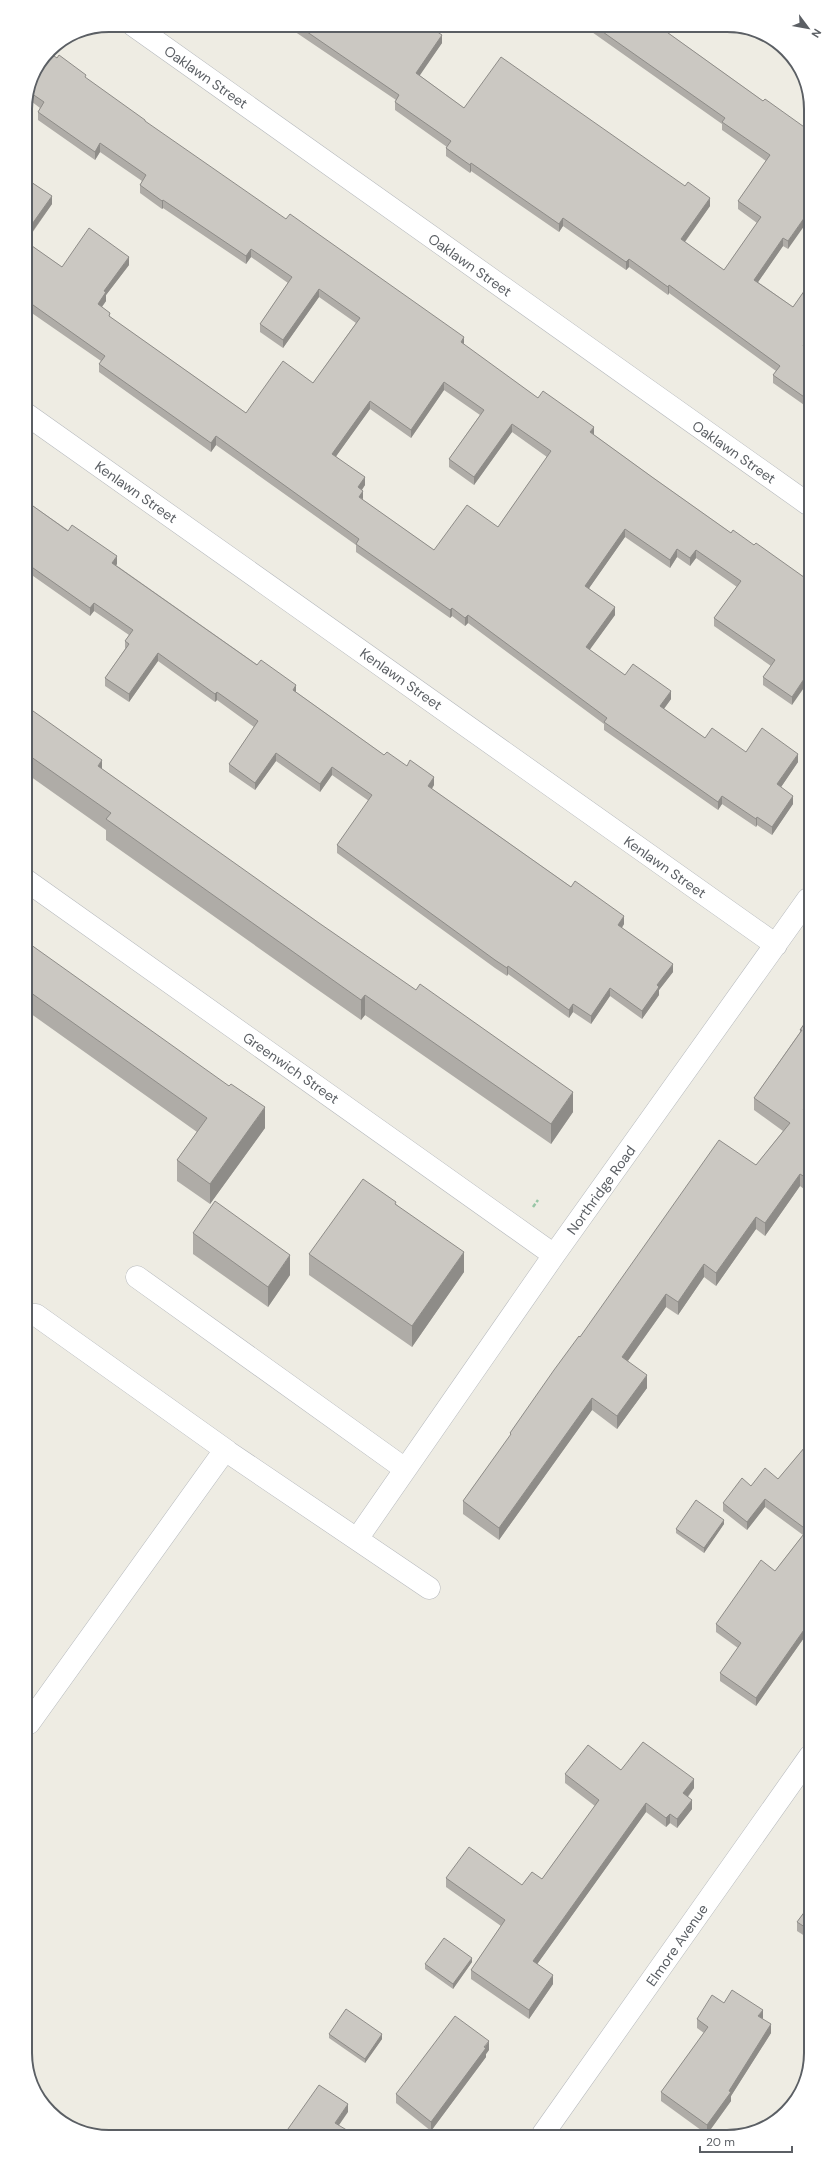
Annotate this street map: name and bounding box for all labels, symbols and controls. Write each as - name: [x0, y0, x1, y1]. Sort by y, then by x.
- north arrow: [788, 8, 828, 48]
- text: N: [808, 26, 825, 40]
- street label: Oaklawn Street: [161, 41, 251, 113]
- street label: Oaklawn Street: [425, 229, 515, 301]
- street label: Oaklawn Street: [689, 416, 779, 488]
- street label: Kenlawn Street: [91, 457, 181, 527]
- street label: Kenlawn Street: [356, 644, 446, 714]
- street label: Kenlawn Street: [620, 832, 710, 902]
- street label: Greenwich Street: [240, 1028, 342, 1108]
- street label: Northridge Road: [563, 1142, 639, 1238]
- street label: Elmore Avenue: [642, 1900, 712, 1989]
- scale bar: [700, 2128, 792, 2154]
- text: 20 m: [706, 2134, 735, 2150]

